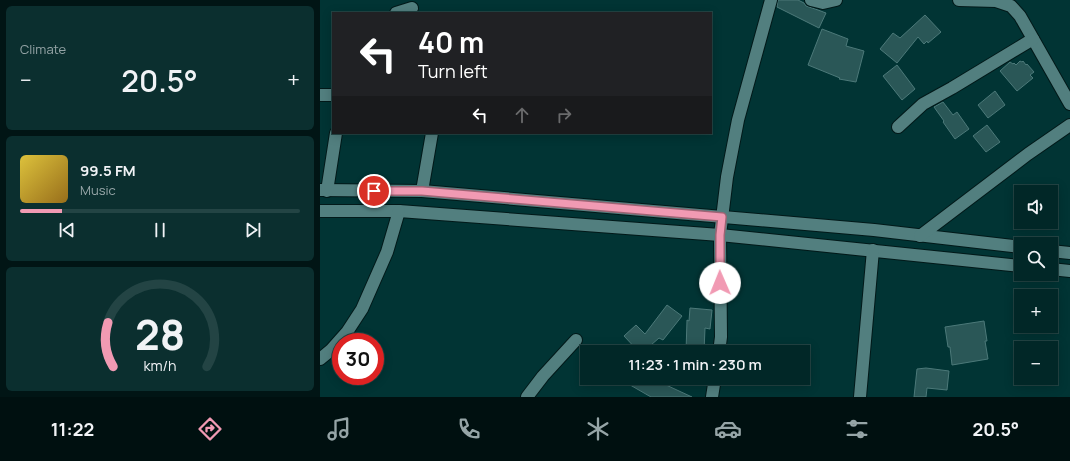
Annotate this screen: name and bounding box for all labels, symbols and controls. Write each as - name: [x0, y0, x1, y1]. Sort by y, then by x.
- text: 40 m: [418, 23, 484, 61]
- icon: left: [352, 28, 404, 80]
- text: Climate: [20, 40, 66, 58]
- text: Turn left: [418, 59, 488, 83]
- text: 20.5°: [121, 60, 198, 101]
- text: −: [20, 65, 32, 95]
- text: +: [287, 65, 300, 95]
- icon: left: [469, 104, 491, 126]
- icon: ahead: [511, 104, 533, 126]
- icon: right: [553, 104, 575, 126]
- text: 99.5 FM: [80, 160, 136, 181]
- pin: [357, 174, 391, 208]
- icon: arrive: [363, 180, 385, 202]
- text: Music: [80, 181, 116, 199]
- map controls: [1014, 185, 1058, 385]
- button: sound: [1014, 185, 1058, 229]
- icon: previous: [56, 219, 78, 241]
- icon: pause: [149, 219, 171, 241]
- icon: next: [242, 219, 264, 241]
- button: search: [1014, 237, 1058, 281]
- position arrow: [699, 262, 741, 304]
- button: +: [1014, 289, 1058, 333]
- text: 28: [135, 306, 185, 362]
- speed limit sign: 30: [332, 333, 384, 385]
- button: −: [1014, 341, 1058, 385]
- text: 11:23 · 1 min · 230 m: [628, 354, 762, 375]
- text: km/h: [143, 355, 177, 374]
- icon: directions: [196, 415, 224, 443]
- icon: music: [325, 415, 353, 443]
- icon: phone: [455, 415, 483, 443]
- icon: climate: [584, 415, 612, 443]
- icon: car: [714, 415, 742, 443]
- icon: filters: [843, 415, 871, 443]
- text: 11:22: [51, 417, 94, 441]
- text: 20.5°: [973, 417, 1019, 441]

